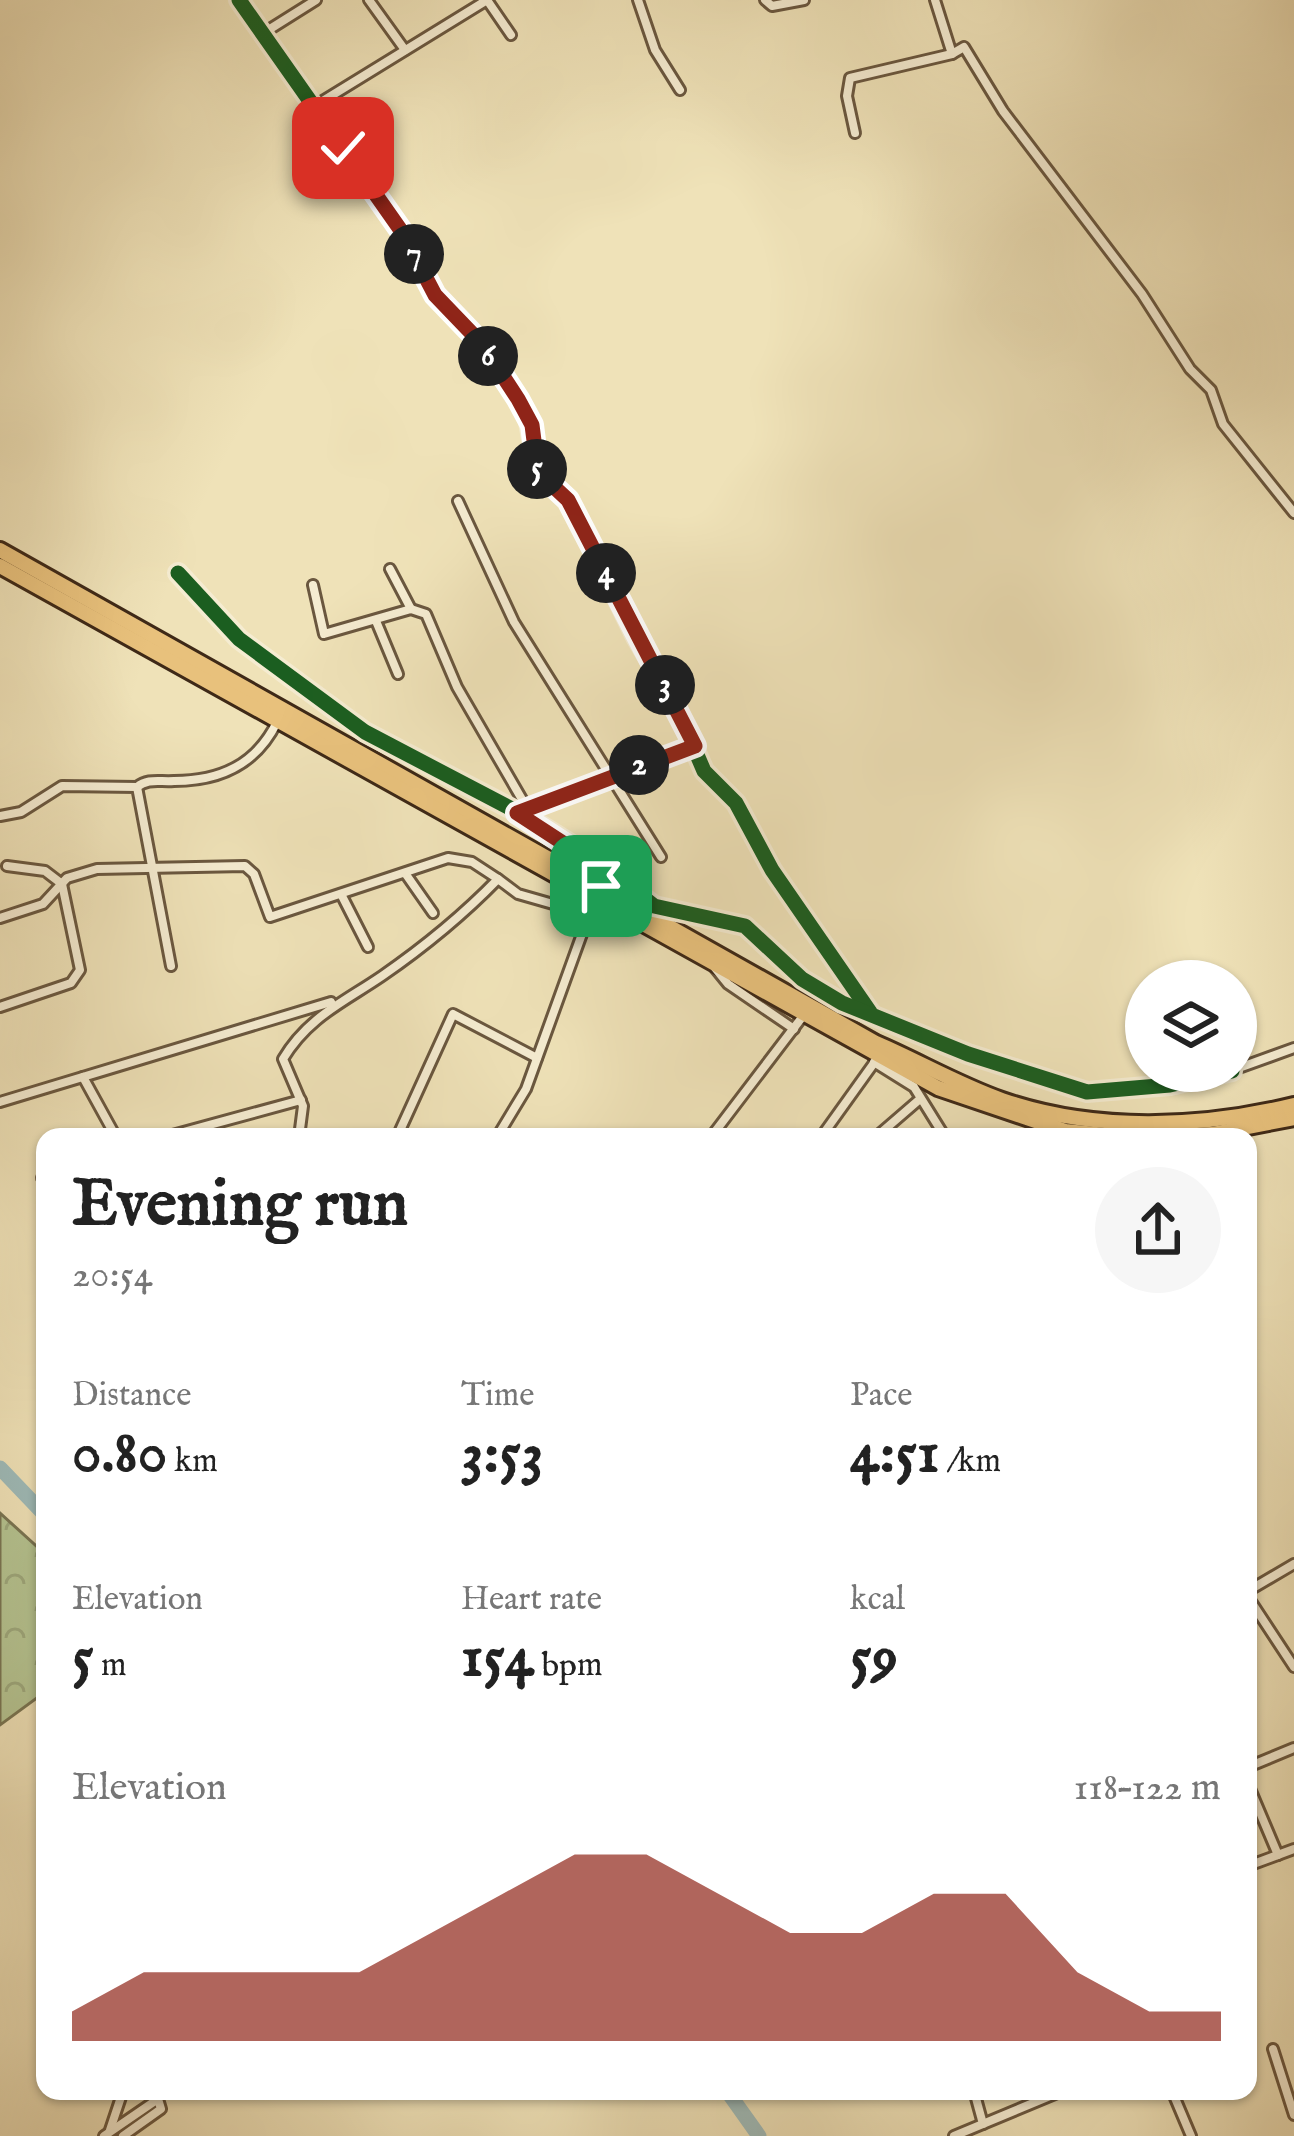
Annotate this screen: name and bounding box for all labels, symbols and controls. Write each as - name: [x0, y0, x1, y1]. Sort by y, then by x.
- pin: [292, 97, 394, 199]
- icon: check: [310, 115, 376, 181]
- pin: 7: [384, 224, 444, 284]
- text: 7: [406, 233, 422, 275]
- pin: 6: [458, 326, 518, 386]
- text: 6: [481, 335, 495, 377]
- pin: 5: [507, 439, 567, 499]
- text: 5: [531, 448, 543, 490]
- pin: 4: [576, 543, 636, 603]
- text: 4: [598, 552, 614, 594]
- pin: 3: [635, 655, 695, 715]
- text: 3: [659, 664, 671, 706]
- pin: 2: [609, 735, 669, 795]
- text: 2: [631, 744, 647, 786]
- pin: [550, 835, 652, 937]
- icon: arrive: [568, 853, 634, 919]
- map controls: [1125, 960, 1257, 1092]
- button: layers: [1125, 960, 1257, 1092]
- text: Evening run: [72, 1164, 408, 1248]
- button: share: [1095, 1167, 1221, 1293]
- text: 20:54: [72, 1251, 153, 1300]
- text: Distance: [72, 1375, 191, 1417]
- text: Time: [461, 1375, 534, 1417]
- text: Pace: [850, 1375, 912, 1417]
- text: 0.80: [72, 1417, 167, 1493]
- text: 3:53: [461, 1417, 543, 1493]
- text: 4:51: [850, 1417, 939, 1493]
- text: km: [167, 1441, 218, 1483]
- text: /km: [939, 1441, 1001, 1483]
- text: Elevation: [72, 1579, 203, 1621]
- text: Heart rate: [461, 1579, 602, 1621]
- text: kcal: [850, 1579, 905, 1621]
- text: 5: [72, 1621, 94, 1697]
- text: 154: [461, 1621, 534, 1697]
- text: 59: [850, 1621, 898, 1697]
- text: m: [94, 1645, 126, 1687]
- text: bpm: [534, 1645, 602, 1687]
- text: Elevation: [72, 1764, 227, 1813]
- text: 118–122 m: [1074, 1764, 1221, 1813]

